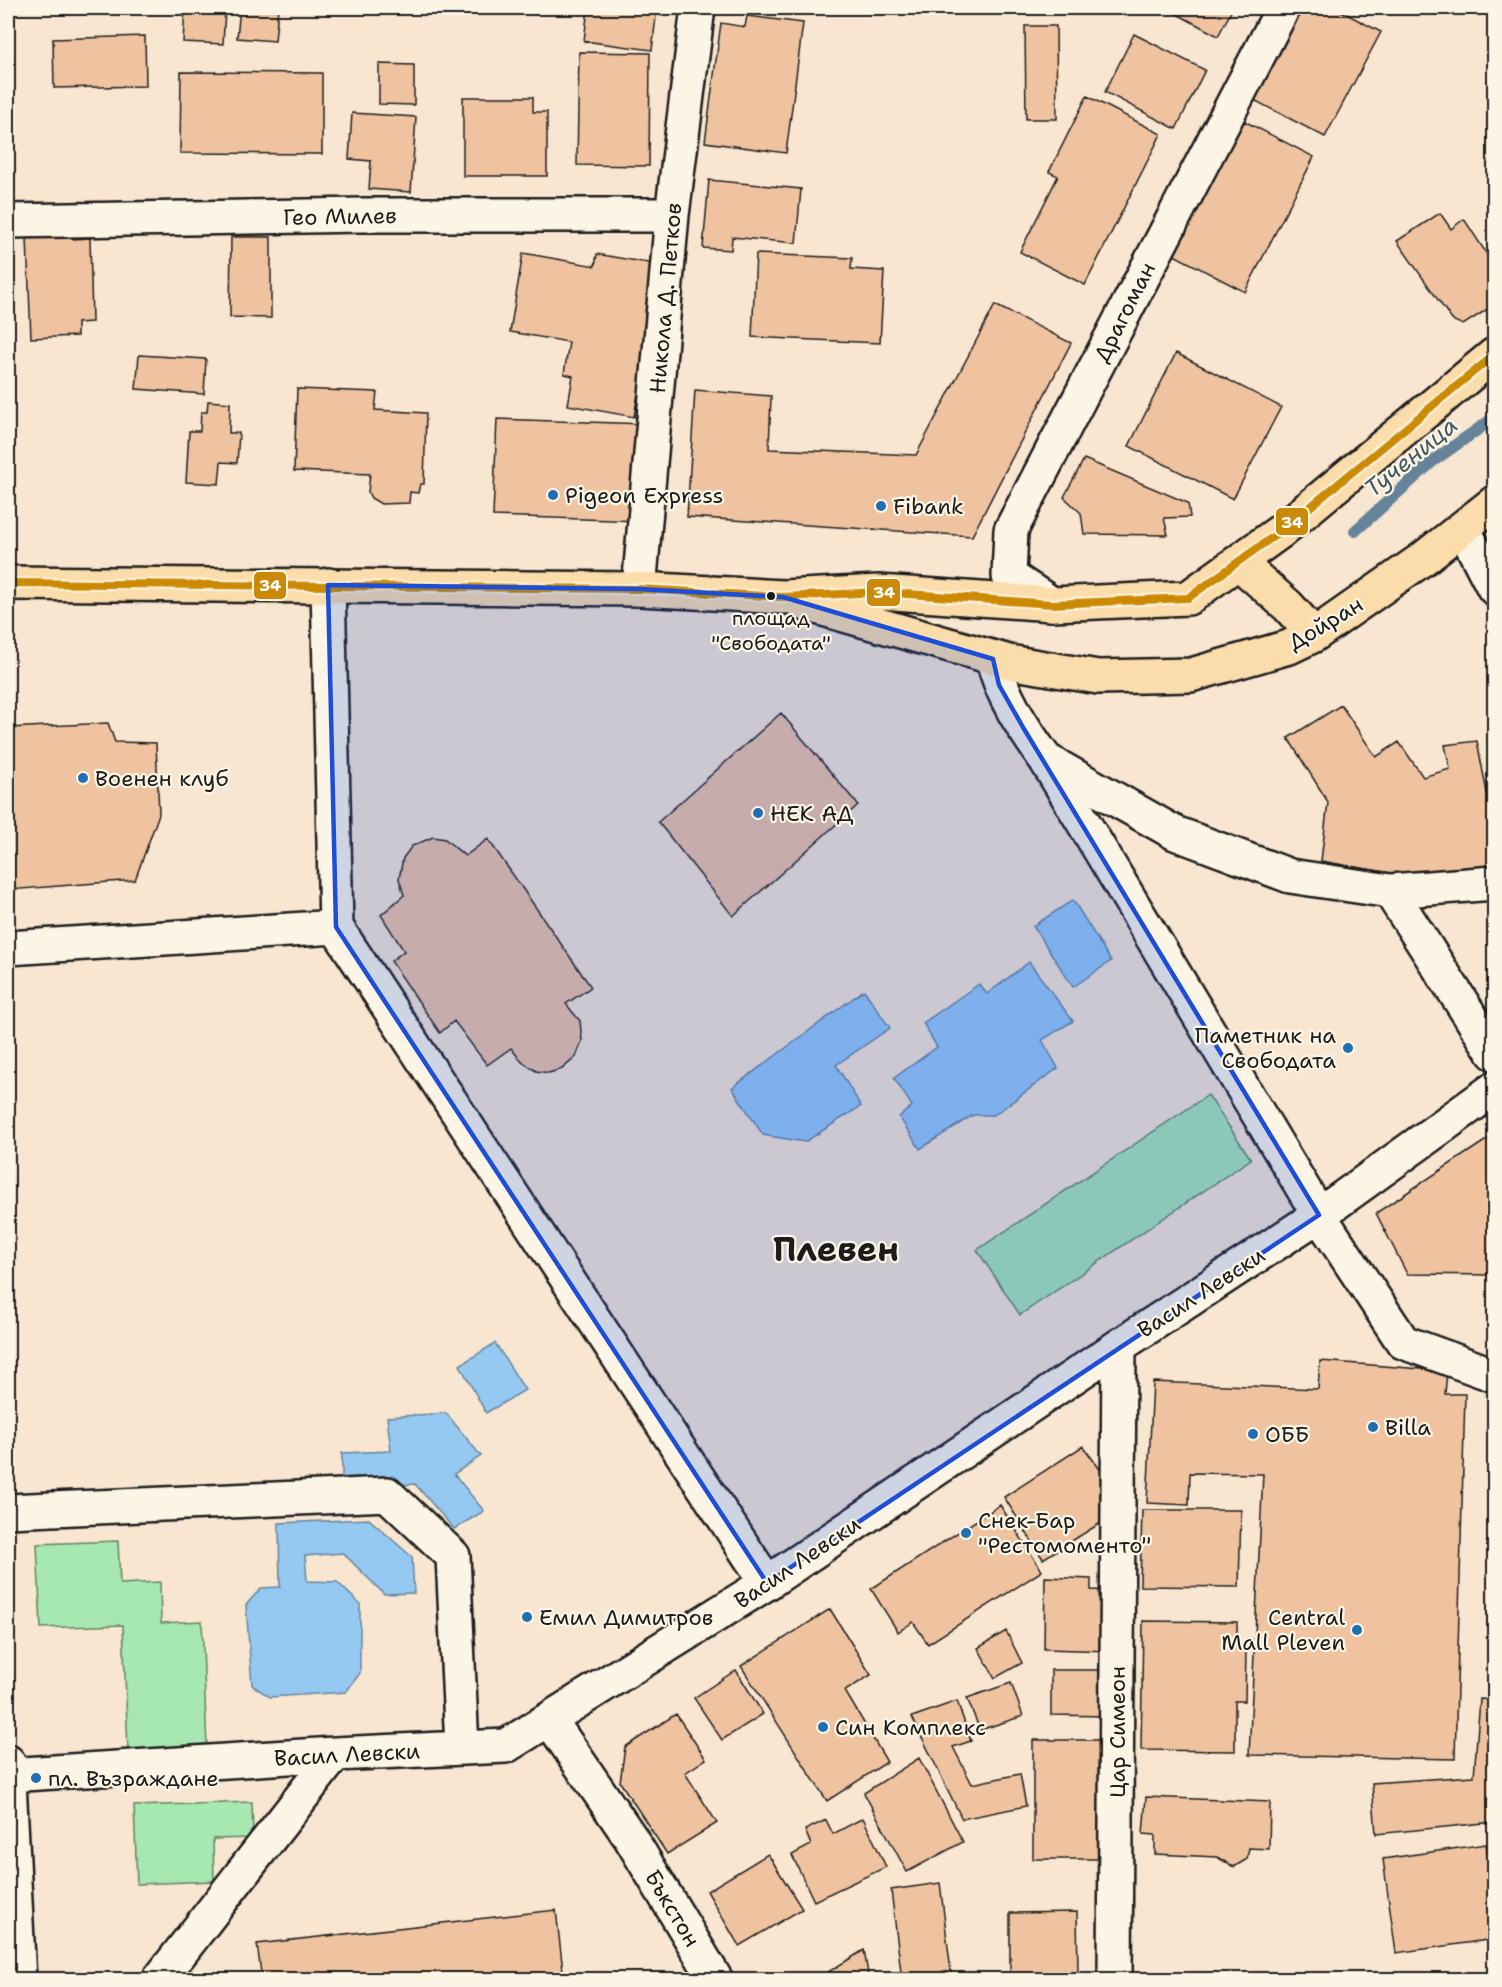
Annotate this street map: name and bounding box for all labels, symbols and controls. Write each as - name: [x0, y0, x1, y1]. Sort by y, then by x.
- street label: Гео Милев: [283, 201, 397, 232]
- street label: Никола Д. Петков: [643, 201, 688, 395]
- street label: Драгоман: [1087, 257, 1162, 367]
- water label: Тученица: [1358, 410, 1464, 504]
- place label: Pigeon Express: [565, 481, 723, 510]
- marker: Pigeon Express: [546, 488, 560, 502]
- place label: Fibank: [893, 492, 964, 521]
- marker: Fibank: [874, 499, 888, 513]
- line badge: 34: [1275, 507, 1309, 536]
- text: 34: [1281, 512, 1303, 533]
- line badge: 34: [253, 571, 287, 600]
- text: 34: [259, 575, 281, 596]
- line badge: 34: [866, 578, 901, 607]
- text: 34: [873, 582, 895, 603]
- marker: площад "Свободата": [765, 590, 777, 602]
- street label: Дойран: [1282, 590, 1368, 657]
- place label: площад "Свободата": [711, 605, 831, 656]
- place label: Военен клуб: [95, 764, 229, 793]
- marker: Военен клуб: [76, 771, 90, 785]
- place label: НЕК АД: [770, 799, 854, 828]
- marker: НЕК АД: [751, 806, 765, 820]
- place label: Паметник на Свободата: [1195, 1021, 1336, 1075]
- marker: Паметник на Свободата: [1341, 1041, 1355, 1055]
- district label: Плевен: [773, 1226, 899, 1272]
- street label: Васил Левски: [1132, 1240, 1270, 1344]
- place label: Billa: [1385, 1413, 1431, 1442]
- place label: ОББ: [1265, 1420, 1309, 1449]
- marker: Billa: [1366, 1420, 1380, 1434]
- marker: ОББ: [1246, 1427, 1260, 1441]
- place label: Снек-Бар "Рестомоменто": [978, 1506, 1151, 1560]
- street label: Васил Левски: [729, 1510, 866, 1615]
- marker: Снек-Бар "Рестомоменто": [959, 1526, 973, 1540]
- place label: Емил Димитров: [539, 1603, 713, 1632]
- place label: Central Mall Pleven: [1221, 1603, 1345, 1657]
- marker: Емил Димитров: [520, 1610, 534, 1624]
- marker: Central Mall Pleven: [1350, 1623, 1364, 1637]
- street label: Цар Симеон: [1103, 1666, 1132, 1798]
- place label: Син Комплекс: [835, 1713, 986, 1742]
- marker: Син Комплекс: [816, 1720, 830, 1734]
- street label: Васил Левски: [273, 1736, 421, 1773]
- place label: пл. Възраждане: [48, 1764, 219, 1793]
- marker: пл. Възраждане: [29, 1771, 43, 1785]
- street label: Бъкстон: [638, 1864, 707, 1952]

